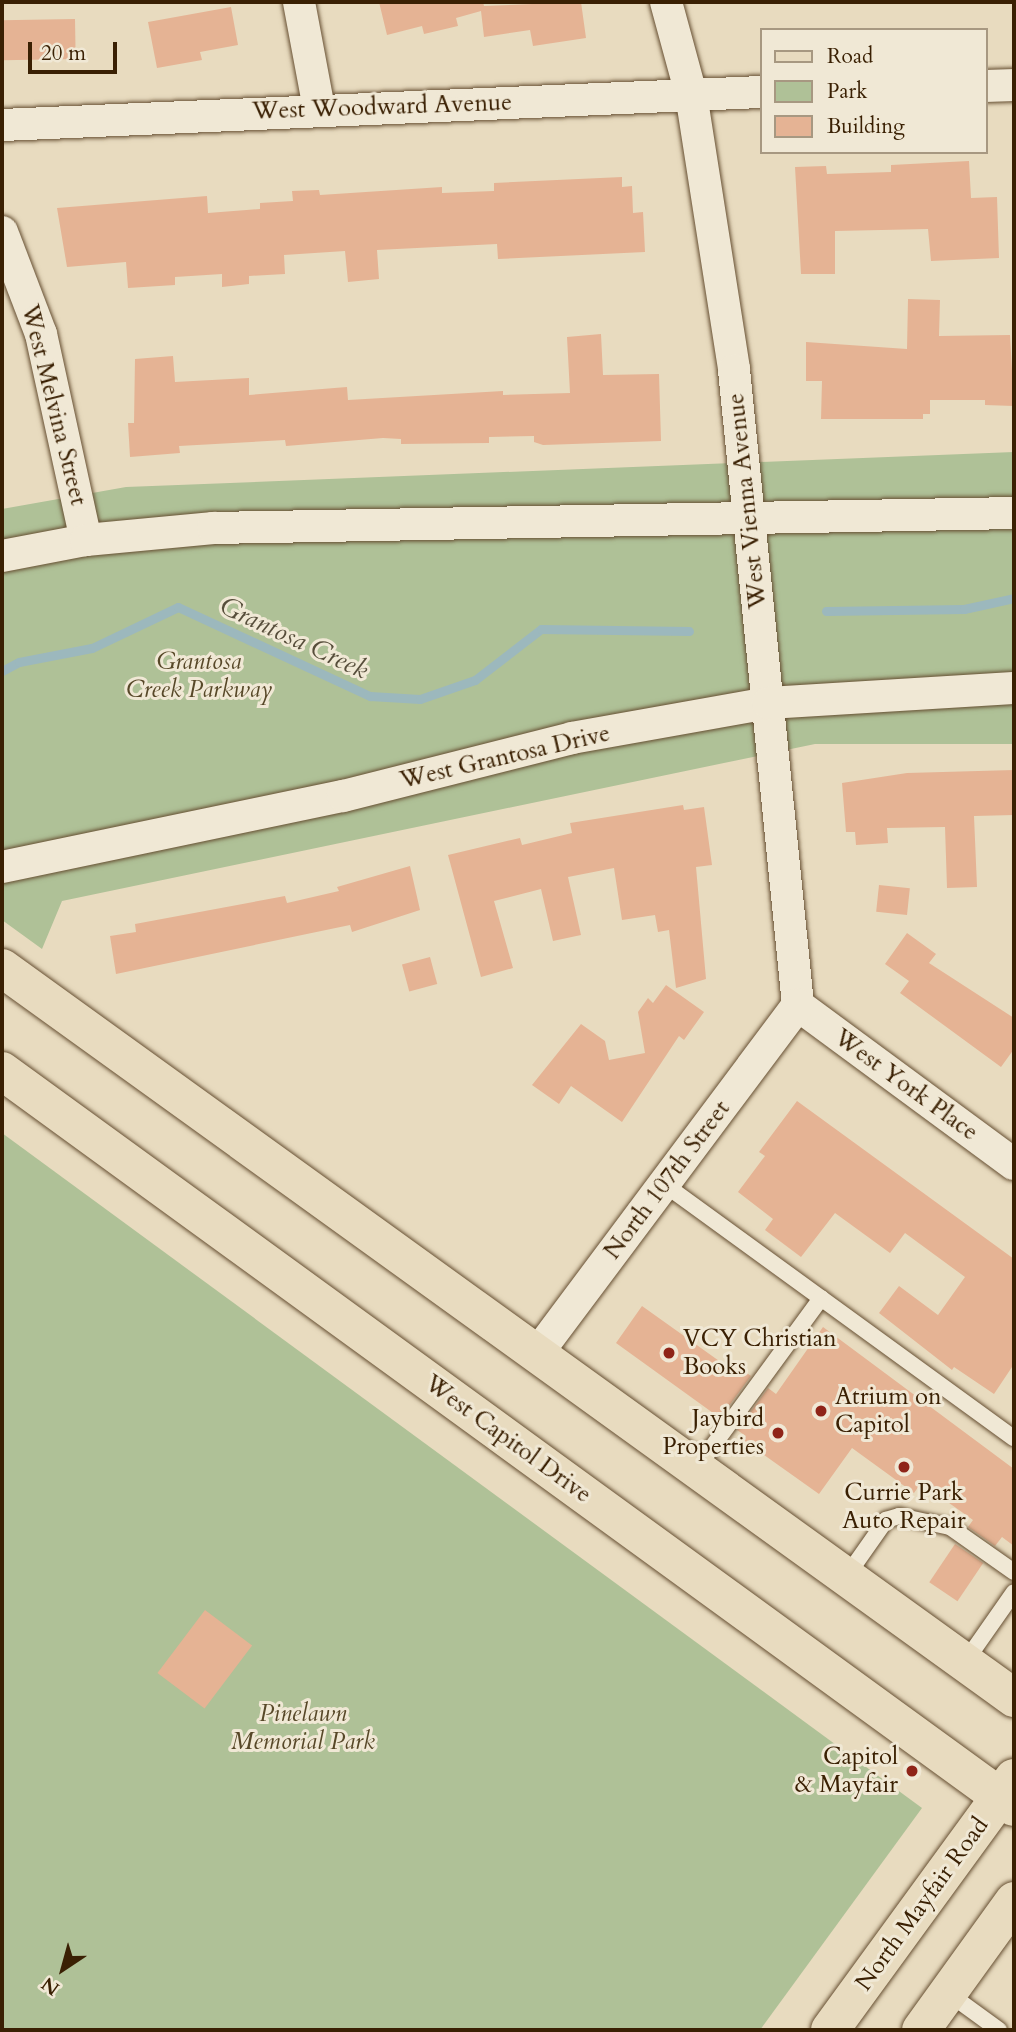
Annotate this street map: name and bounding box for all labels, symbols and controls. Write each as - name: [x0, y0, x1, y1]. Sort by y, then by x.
- scale bar: [32, 28, 121, 72]
- legend: [760, 28, 988, 154]
- text: 20 m: [41, 39, 86, 68]
- text: Road: [827, 42, 873, 71]
- text: Park: [827, 77, 867, 106]
- street label: West Woodward Avenue: [252, 88, 512, 126]
- text: Building: [827, 112, 905, 141]
- street label: West Melvina Street: [15, 302, 93, 508]
- street label: West Vienna Avenue: [721, 392, 773, 610]
- water label: Grantosa Creek: [215, 590, 373, 686]
- park label: Grantosa Creek Parkway: [126, 648, 272, 704]
- street label: West Grantosa Drive: [397, 719, 613, 795]
- street label: West York Place: [828, 1023, 984, 1147]
- street label: North 107th Street: [598, 1095, 736, 1265]
- place label: VCY Christian Books: [683, 1325, 837, 1381]
- marker: VCY Christian Books: [661, 1345, 677, 1361]
- street label: West Capitol Drive: [419, 1369, 597, 1509]
- place label: Atrium on Capitol: [835, 1383, 942, 1439]
- marker: Atrium on Capitol: [813, 1403, 829, 1419]
- place label: Jaybird Properties: [662, 1405, 764, 1461]
- marker: Jaybird Properties: [770, 1425, 786, 1441]
- marker: Currie Park Auto Repair: [896, 1459, 912, 1475]
- place label: Currie Park Auto Repair: [842, 1479, 966, 1535]
- park label: Pinelawn Memorial Park: [231, 1700, 375, 1756]
- place label: Capitol & Mayfair: [795, 1743, 898, 1799]
- marker: Capitol & Mayfair: [904, 1763, 920, 1779]
- street label: North Mayfair Road: [849, 1812, 995, 1996]
- north arrow: [28, 1934, 98, 2004]
- text: N: [36, 1971, 65, 2001]

